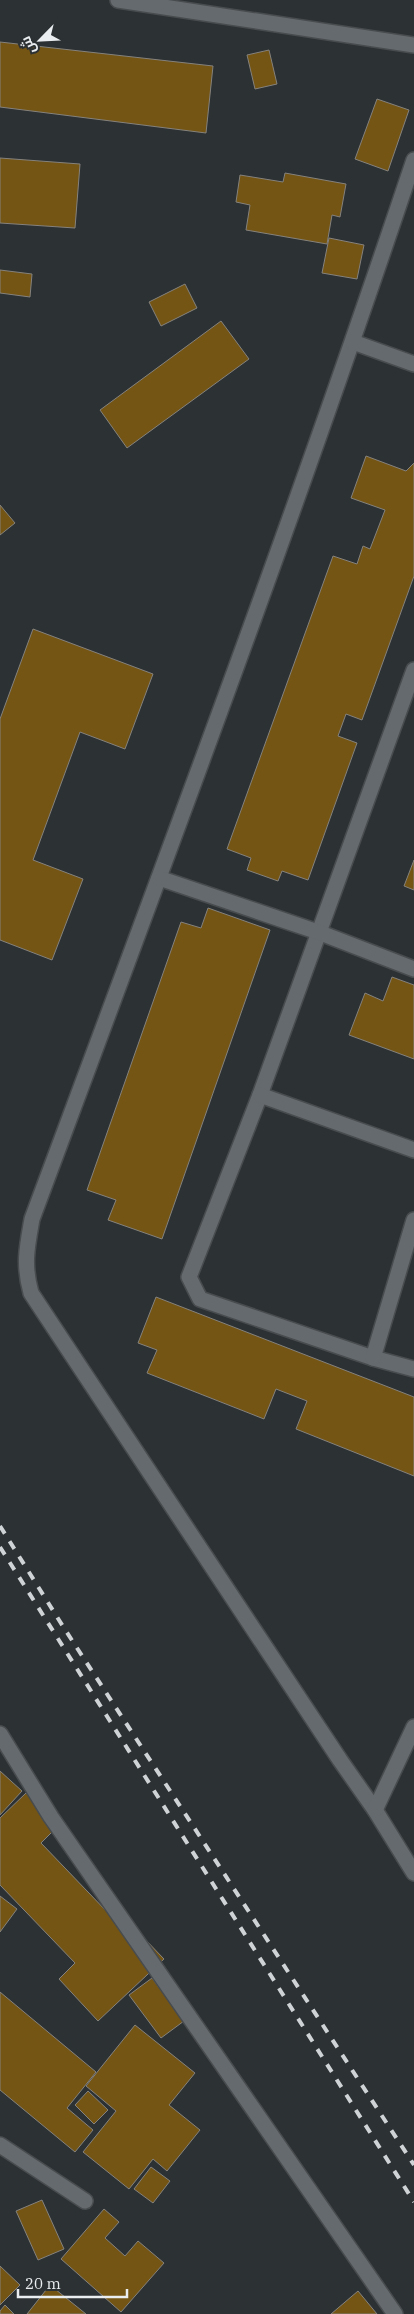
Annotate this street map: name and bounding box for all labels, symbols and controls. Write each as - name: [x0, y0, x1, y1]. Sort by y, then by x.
- north arrow: [15, 15, 65, 65]
- text: ش: [16, 33, 40, 57]
- scale bar: [18, 2266, 126, 2298]
- text: 20 m: [25, 2274, 61, 2293]

